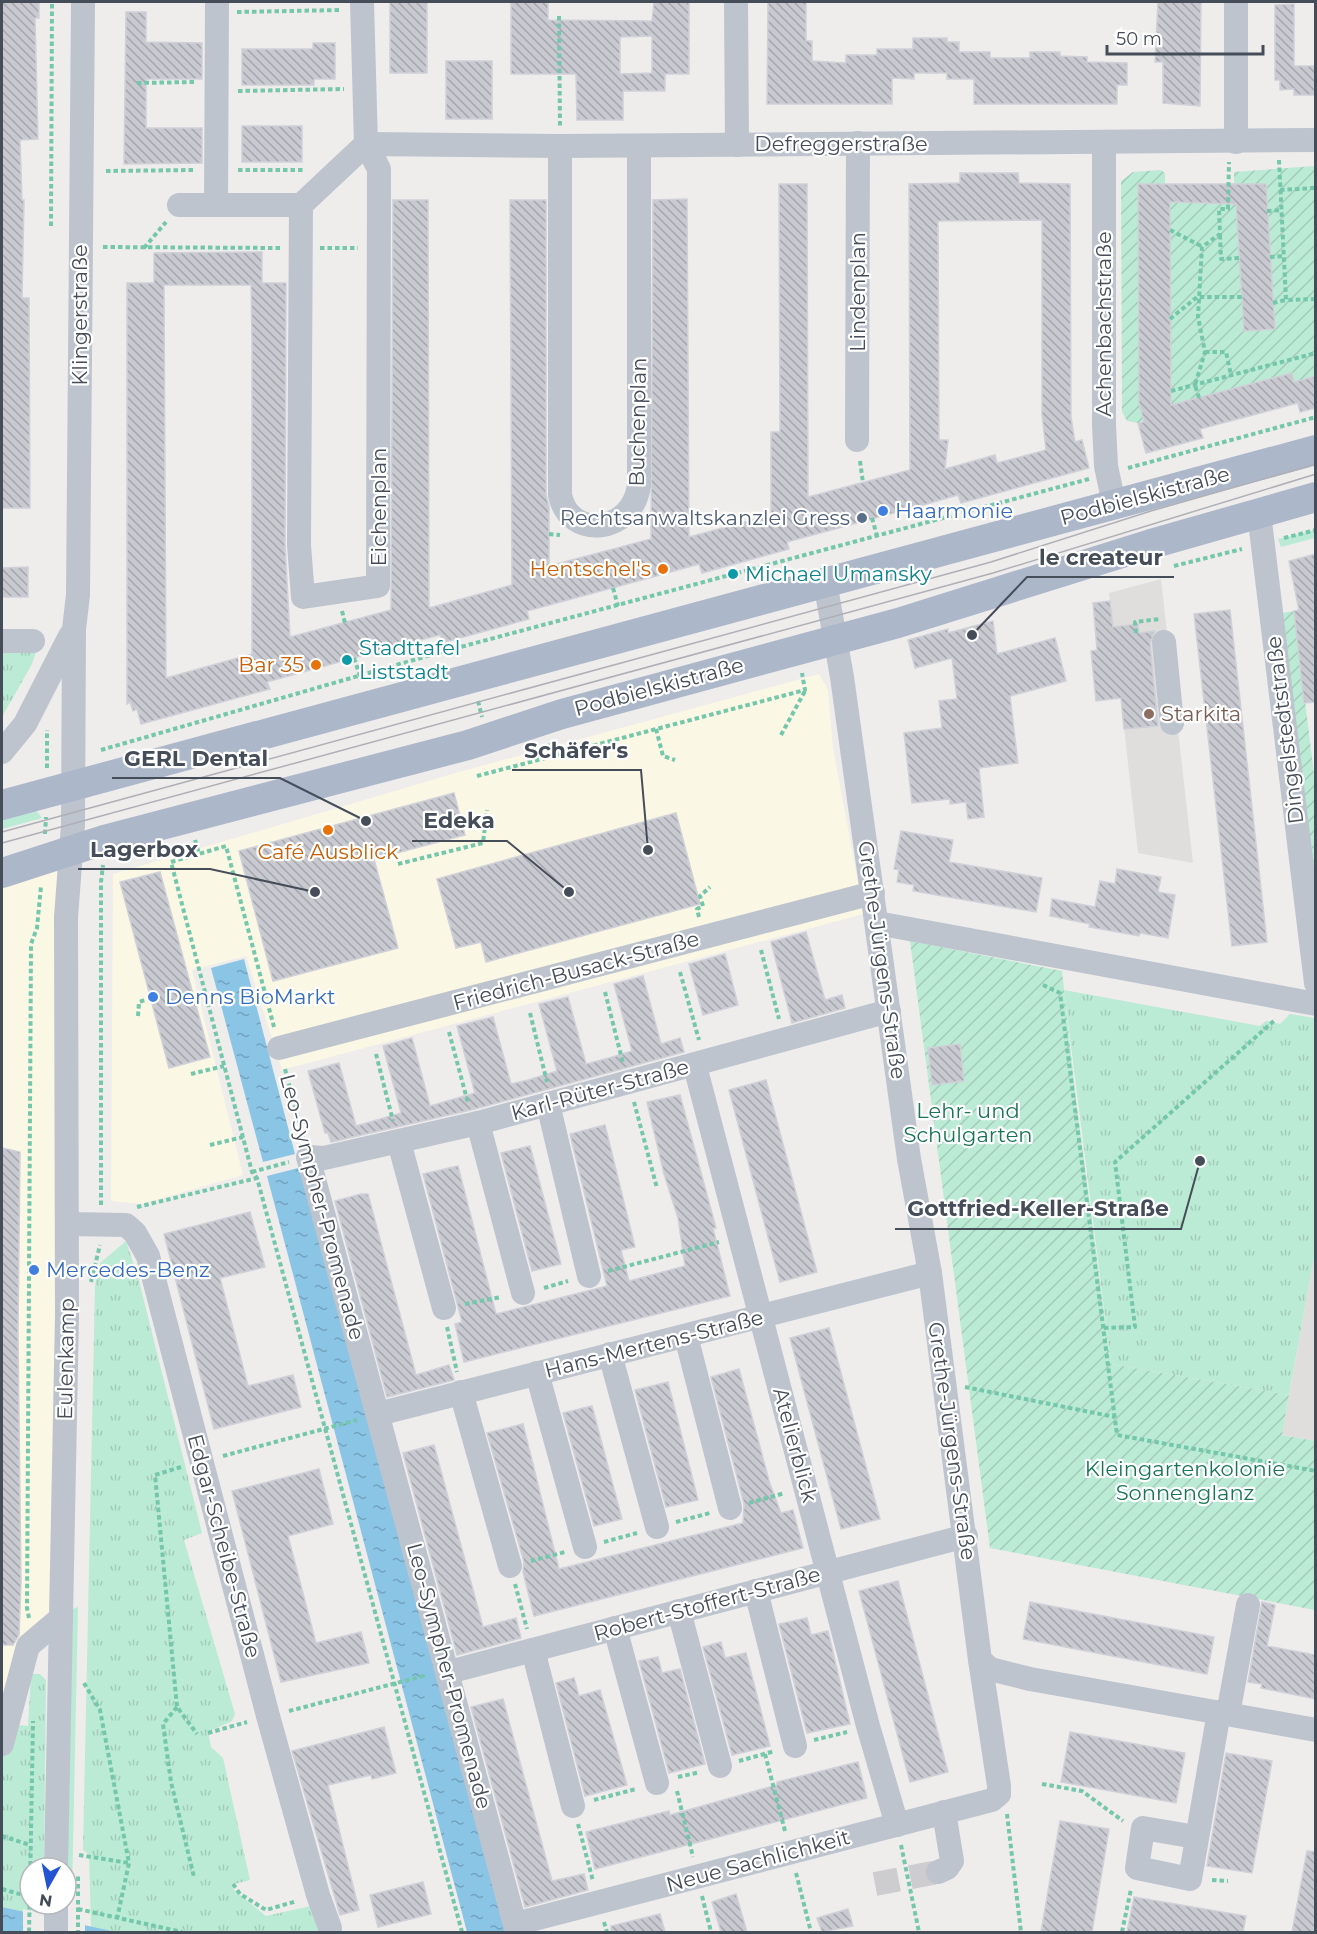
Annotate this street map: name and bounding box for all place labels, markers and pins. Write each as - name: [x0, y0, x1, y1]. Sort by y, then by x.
- place label: Haarmonie: [895, 498, 1013, 523]
- marker: Haarmonie: [876, 504, 890, 518]
- place label: Rechtsanwaltskanzlei Gress: [560, 505, 850, 530]
- marker: Rechtsanwaltskanzlei Gress: [855, 511, 869, 525]
- callout: le createur: [1027, 537, 1174, 577]
- place label: Hentschel's: [530, 556, 651, 581]
- place label: Michael Umansky: [745, 561, 933, 586]
- marker: Hentschel's: [656, 562, 670, 576]
- marker: Michael Umansky: [726, 567, 740, 581]
- place label: Stadttafel Liststadt: [359, 635, 460, 684]
- place label: Bar 35: [238, 652, 304, 677]
- marker: Stadttafel Liststadt: [340, 653, 354, 667]
- marker: Bar 35: [309, 658, 323, 672]
- place label: Starkita: [1161, 701, 1241, 726]
- marker: Starkita: [1142, 707, 1156, 721]
- callout: Schäfer's: [512, 730, 641, 770]
- callout: GERL Dental: [112, 738, 280, 778]
- callout: Edeka: [412, 801, 507, 841]
- marker: Café Ausblick: [321, 823, 335, 837]
- callout: Lagerbox: [78, 829, 210, 869]
- place label: Café Ausblick: [257, 839, 399, 864]
- place label: Denns BioMarkt: [165, 984, 336, 1009]
- marker: Denns BioMarkt: [146, 990, 160, 1004]
- callout: Gottfried-Keller-Straße: [895, 1189, 1181, 1229]
- place label: Mercedes-Benz: [46, 1257, 210, 1282]
- marker: Mercedes-Benz: [27, 1263, 41, 1277]

